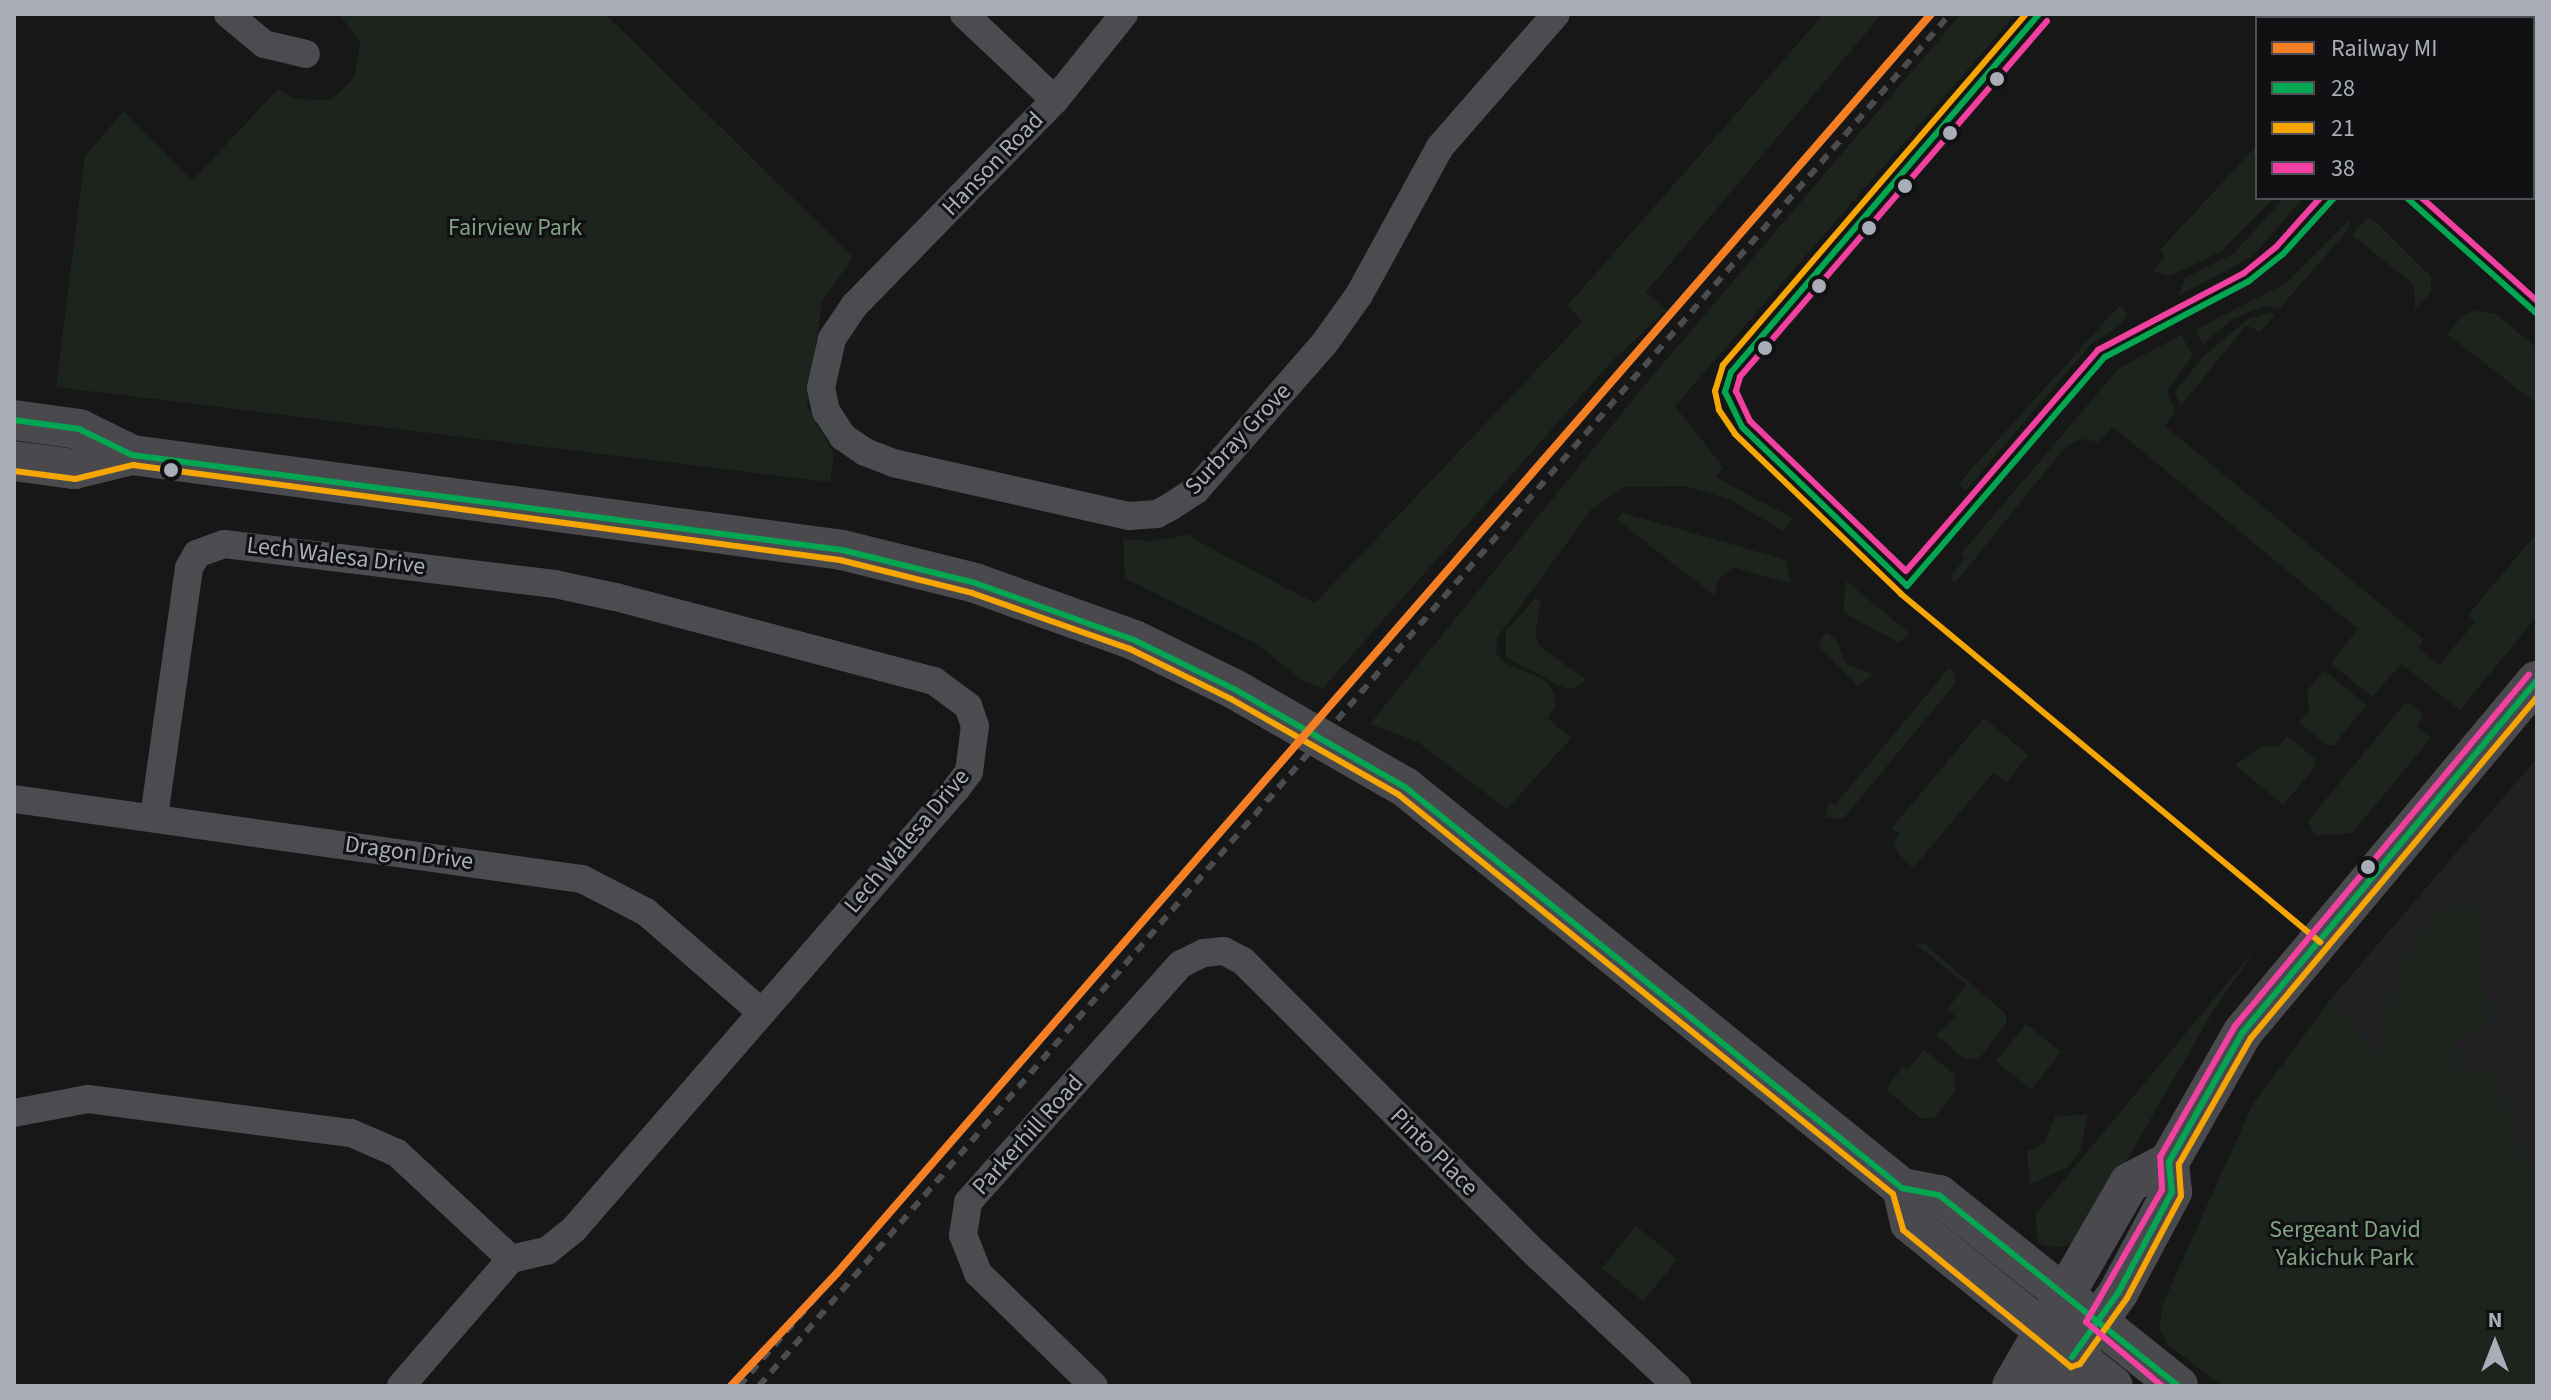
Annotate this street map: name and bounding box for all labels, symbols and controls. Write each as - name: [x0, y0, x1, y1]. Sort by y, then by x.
- legend: [2255, 16, 2535, 200]
- text: Railway MI: [2331, 31, 2438, 66]
- unlabelled marker: [1989, 71, 2005, 87]
- text: 28: [2331, 71, 2355, 106]
- street label: Hanson Road: [936, 106, 1050, 222]
- text: 21: [2331, 111, 2355, 146]
- unlabelled marker: [1942, 125, 1958, 141]
- text: 38: [2331, 151, 2355, 186]
- unlabelled marker: [1897, 178, 1913, 194]
- park label: Fairview Park: [448, 214, 582, 242]
- unlabelled marker: [1861, 220, 1877, 236]
- unlabelled marker: [1811, 278, 1827, 294]
- unlabelled marker: [1757, 340, 1773, 356]
- street label: Surbray Grove: [1179, 377, 1297, 501]
- unlabelled marker: [163, 462, 179, 478]
- street label: Lech Walesa Drive: [245, 531, 427, 581]
- street label: Lech Walesa Drive: [838, 763, 976, 919]
- street label: Dragon Drive: [343, 830, 475, 876]
- unlabelled marker: [2360, 859, 2376, 875]
- street label: Parkerhill Road: [966, 1069, 1090, 1201]
- street label: Pinto Place: [1384, 1102, 1484, 1202]
- park label: Sergeant David Yakichuk Park: [2269, 1216, 2421, 1272]
- north arrow: [2455, 1304, 2535, 1384]
- text: N: [2488, 1304, 2502, 1336]

